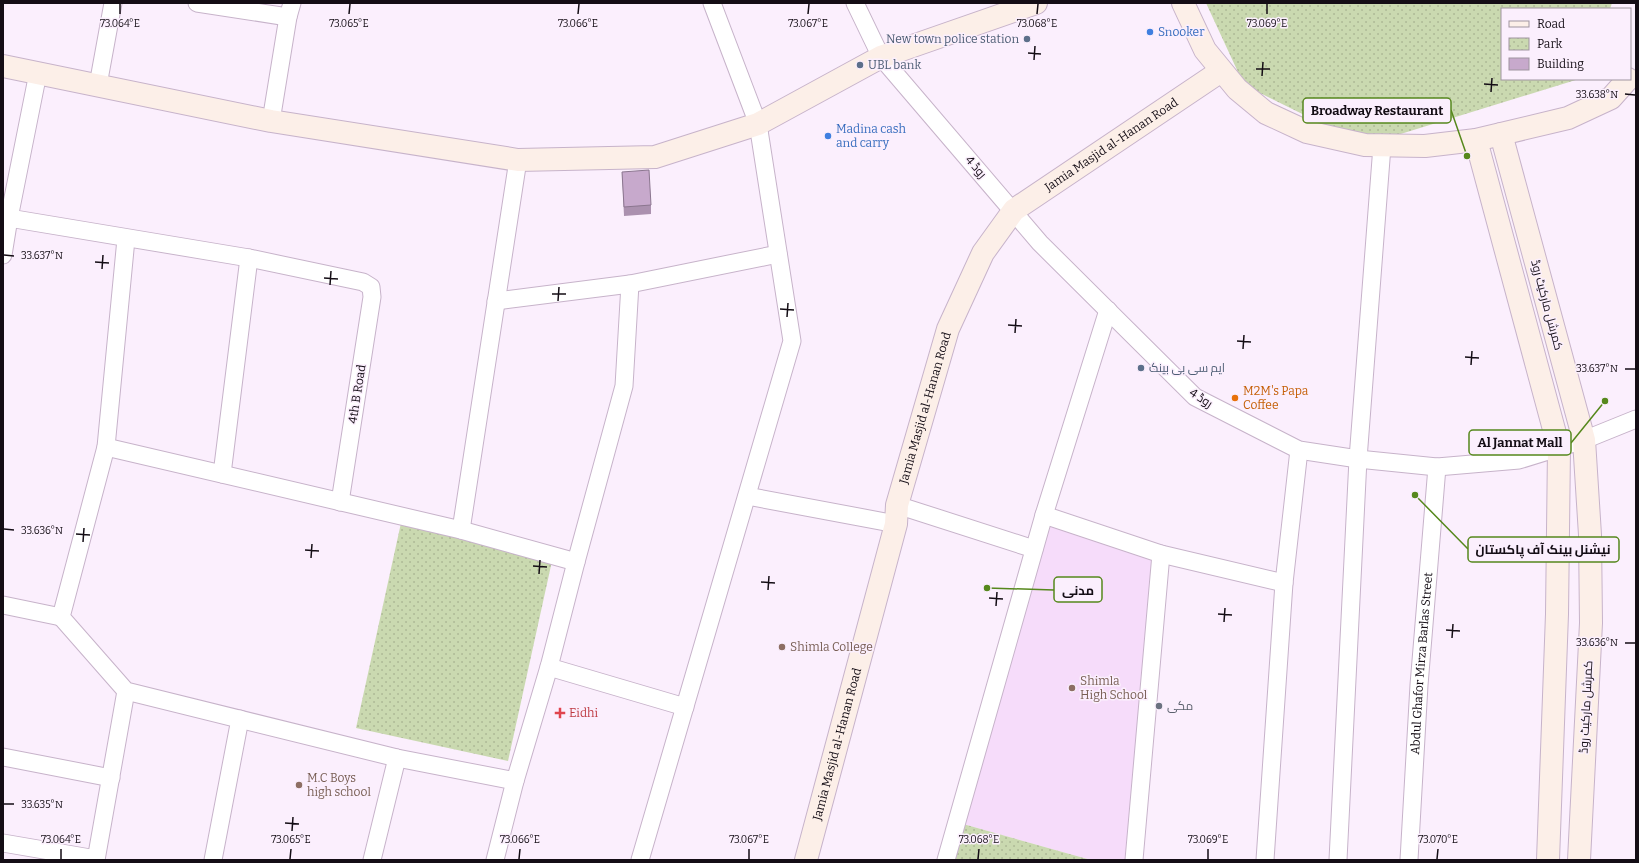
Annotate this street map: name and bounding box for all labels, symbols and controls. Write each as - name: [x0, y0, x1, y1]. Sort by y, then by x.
- legend: [1501, 8, 1631, 80]
- text: Road: [1537, 17, 1565, 31]
- text: 73.064°E: [100, 18, 140, 30]
- text: 73.065°E: [329, 18, 369, 30]
- text: 73.066°E: [558, 18, 598, 30]
- text: 73.067°E: [788, 18, 828, 30]
- text: 73.068°E: [1017, 18, 1057, 30]
- text: 73.069°E: [1247, 18, 1287, 30]
- place label: Snooker: [1158, 25, 1205, 39]
- marker: Snooker: [1145, 27, 1155, 37]
- place label: New town police station: [886, 32, 1019, 46]
- marker: New town police station: [1022, 34, 1032, 44]
- text: Park: [1537, 37, 1563, 51]
- text: Building: [1537, 57, 1584, 71]
- place label: UBL bank: [868, 58, 921, 72]
- marker: UBL bank: [855, 60, 865, 70]
- text: 33.638°N: [1576, 89, 1618, 101]
- street label: Jamia Masjid al-Hanan Road: [1041, 95, 1180, 195]
- callout: Broadway Restaurant: [1303, 98, 1451, 123]
- text: Broadway Restaurant: [1311, 103, 1443, 118]
- place label: Madina cash and carry: [836, 122, 907, 150]
- marker: Madina cash and carry: [823, 131, 833, 141]
- street label: روڈ 4: [963, 153, 989, 181]
- text: 33.637°N: [21, 250, 63, 262]
- street label: کمرشل مارکیٹ روڈ: [1528, 258, 1566, 352]
- street label: Jamia Masjid al-Hanan Road: [896, 330, 954, 486]
- place label: ایم سی بی بینک: [1149, 361, 1225, 376]
- marker: ایم سی بی بینک: [1136, 363, 1146, 373]
- text: 33.637°N: [1576, 363, 1618, 375]
- street label: 4th B Road: [345, 364, 369, 424]
- place label: M2M's Papa Coffee: [1243, 384, 1309, 412]
- street label: روڈ 4: [1187, 385, 1215, 411]
- marker: M2M's Papa Coffee: [1230, 393, 1240, 403]
- callout: Al Jannat Mall: [1469, 430, 1571, 455]
- text: Al Jannat Mall: [1477, 435, 1563, 450]
- text: 33.636°N: [21, 525, 63, 537]
- callout: نیشنل بینک آف پاکستان: [1468, 537, 1619, 562]
- text: نیشنل بینک آف پاکستان: [1475, 542, 1611, 559]
- street label: Abdul Ghafor Mirza Barlas Street: [1408, 571, 1435, 755]
- callout: مدنی: [1054, 577, 1102, 602]
- text: مدنی: [1062, 583, 1094, 598]
- text: 33.636°N: [1576, 637, 1618, 649]
- place label: Shimla College: [790, 640, 873, 654]
- marker: Shimla College: [777, 642, 787, 652]
- street label: کمرشل مارکیٹ روڈ: [1577, 660, 1595, 754]
- street label: Jamia Masjid al-Hanan Road: [810, 666, 864, 823]
- place label: Shimla High School: [1080, 674, 1148, 702]
- marker: Shimla High School: [1067, 683, 1077, 693]
- place label: مکی: [1167, 699, 1193, 713]
- marker: مکی: [1154, 701, 1164, 711]
- place label: Eidhi: [569, 706, 598, 720]
- marker: Eidhi: [554, 707, 566, 719]
- place label: M.C Boys high school: [307, 771, 371, 799]
- marker: M.C Boys high school: [294, 780, 304, 790]
- text: 33.635°N: [21, 799, 63, 811]
- text: 73.064°E: [41, 834, 81, 846]
- text: 73.065°E: [271, 834, 311, 846]
- text: 73.066°E: [500, 834, 540, 846]
- text: 73.067°E: [729, 834, 769, 846]
- text: 73.068°E: [959, 834, 999, 846]
- text: 73.069°E: [1188, 834, 1228, 846]
- text: 73.070°E: [1418, 834, 1458, 846]

